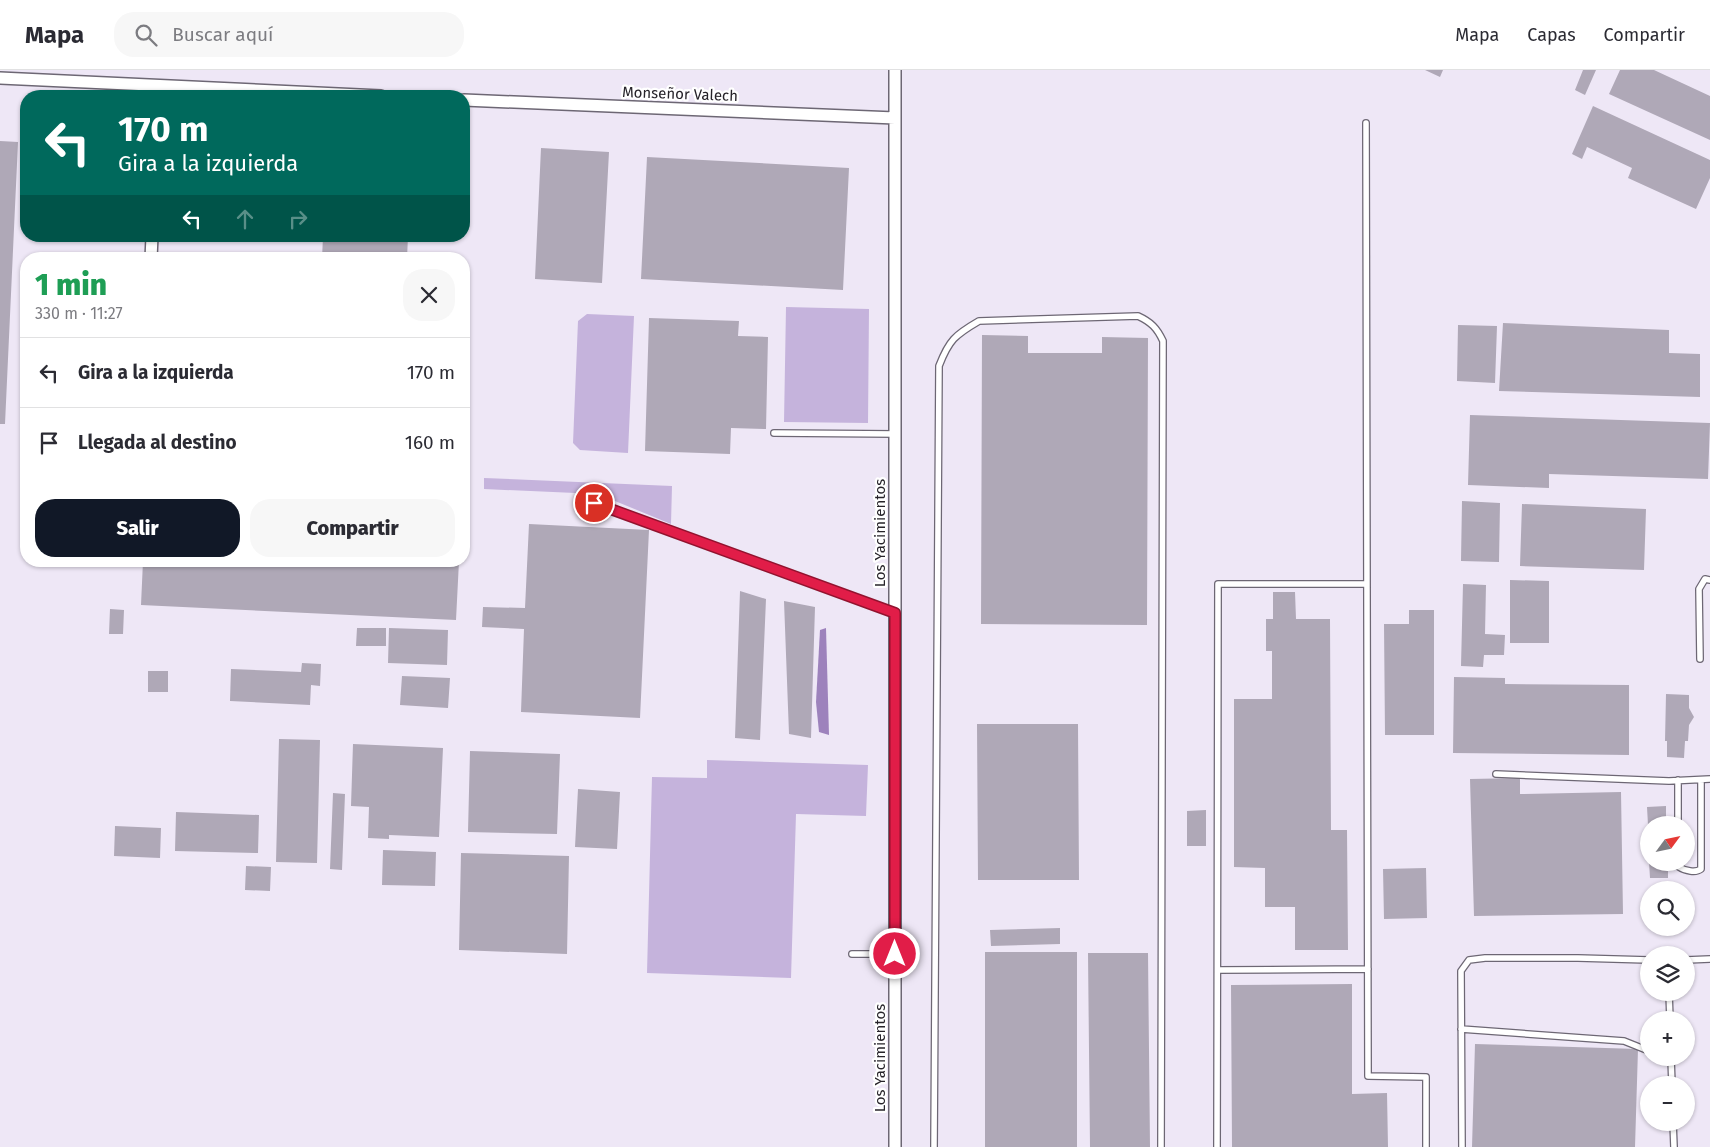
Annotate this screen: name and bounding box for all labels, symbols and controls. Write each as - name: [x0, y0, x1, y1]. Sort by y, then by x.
- search box: [114, 12, 464, 57]
- text: Mapa: [25, 21, 84, 49]
- icon: search: [132, 21, 160, 49]
- text: Buscar aquí: [172, 23, 273, 46]
- text: Mapa: [1455, 24, 1499, 46]
- text: Capas: [1527, 24, 1576, 46]
- text: Compartir: [1604, 24, 1685, 46]
- street label: Monseñor Valech: [622, 83, 738, 105]
- text: 170 m: [118, 108, 209, 150]
- icon: left: [35, 110, 100, 175]
- text: Gira a la izquierda: [118, 150, 298, 177]
- icon: left: [178, 205, 206, 233]
- icon: ahead: [231, 205, 259, 233]
- icon: right: [284, 205, 312, 233]
- text: 1 min: [35, 267, 107, 303]
- button: close: [403, 269, 455, 321]
- text: 330 m · 11:27: [35, 304, 123, 323]
- icon: left: [35, 359, 63, 387]
- text: Gira a la izquierda: [78, 361, 234, 384]
- text: 170 m: [407, 361, 455, 384]
- icon: arrive: [35, 429, 63, 457]
- text: Llegada al destino: [78, 431, 237, 454]
- text: 160 m: [405, 431, 455, 454]
- street label: Los Yacimientos: [871, 479, 889, 587]
- pin: [573, 482, 615, 524]
- icon: arrive: [580, 489, 608, 517]
- button: Salir: [35, 499, 240, 557]
- button: Compartir: [250, 499, 455, 557]
- north arrow: [1640, 816, 1695, 871]
- map controls: [1640, 816, 1695, 1131]
- button: search: [1640, 881, 1695, 936]
- position arrow: [868, 927, 920, 979]
- button: layers: [1640, 946, 1695, 1001]
- street label: Los Yacimientos: [871, 1004, 889, 1112]
- button: +: [1640, 1011, 1695, 1066]
- button: −: [1640, 1076, 1695, 1131]

